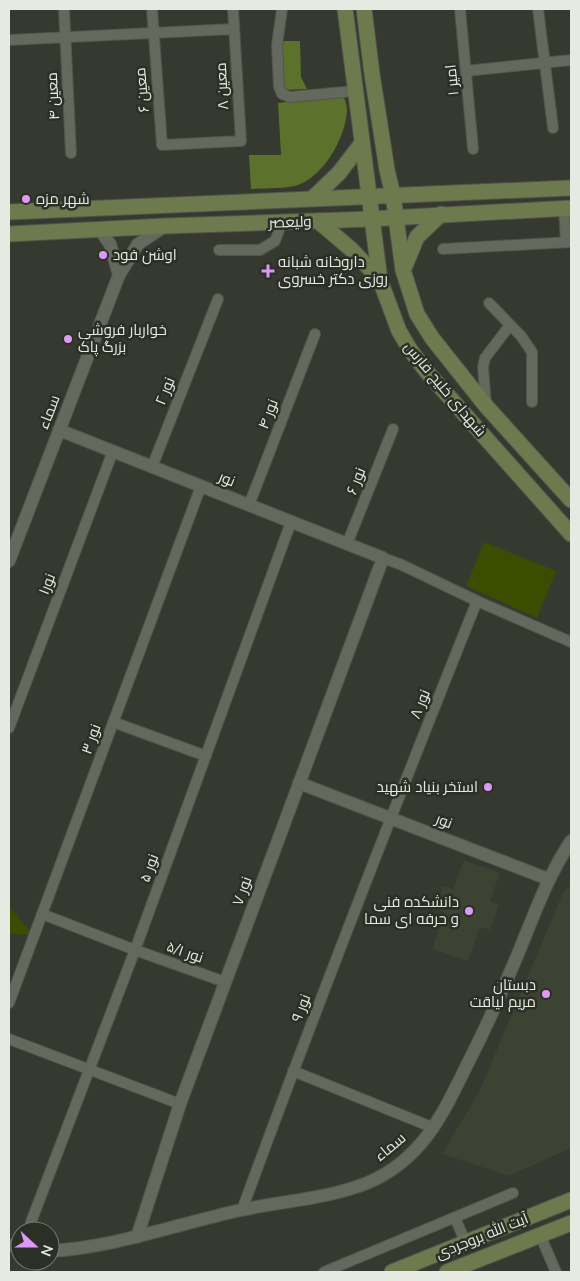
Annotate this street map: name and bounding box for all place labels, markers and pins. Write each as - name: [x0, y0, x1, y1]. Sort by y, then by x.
- place label: شهر مزه: [36, 189, 90, 209]
- marker: شهر مزه: [20, 193, 32, 205]
- place label: اوشن فود: [113, 245, 177, 265]
- marker: اوشن فود: [97, 249, 109, 261]
- place label: داروخانه شبانه روزی دکتر خسروی: [278, 252, 388, 289]
- marker: داروخانه شبانه روزی دکتر خسروی: [262, 265, 274, 277]
- place label: خواربار فروشی بزرگ پاک: [78, 320, 167, 357]
- marker: خواربار فروشی بزرگ پاک: [62, 333, 74, 345]
- place label: استخر بنیاد شهید: [377, 777, 478, 797]
- marker: استخر بنیاد شهید: [482, 781, 494, 793]
- place label: دانشکده فنی و حرفه ای سما: [364, 892, 459, 929]
- marker: دانشکده فنی و حرفه ای سما: [463, 905, 475, 917]
- place label: دبستان مریم لیاقت: [470, 975, 536, 1012]
- marker: دبستان مریم لیاقت: [540, 988, 552, 1000]

